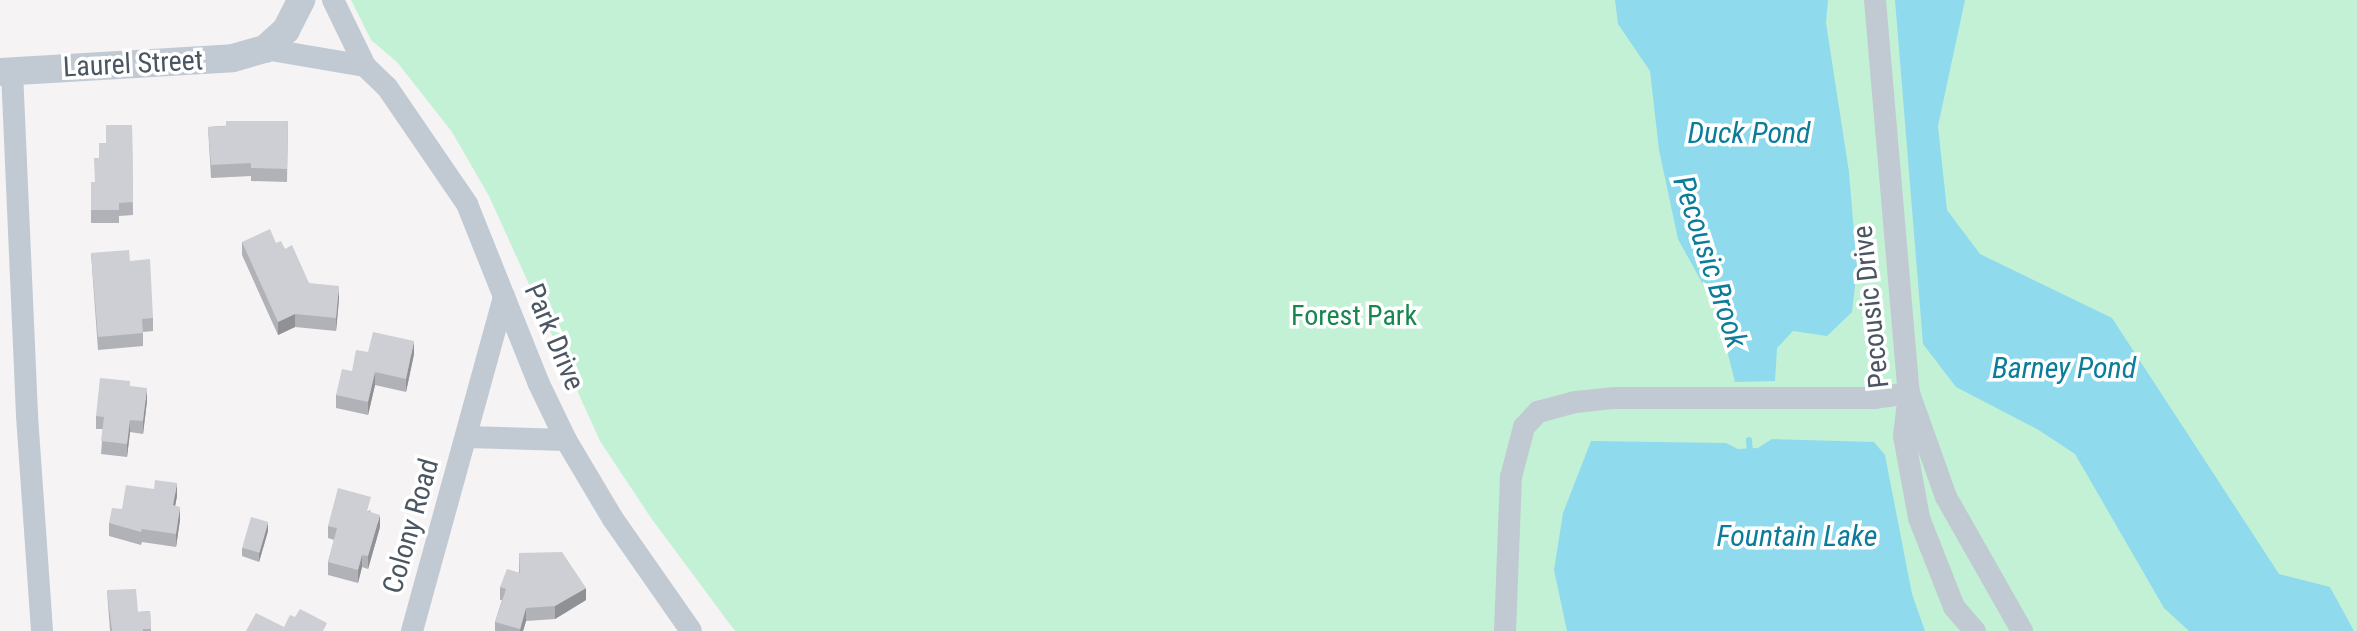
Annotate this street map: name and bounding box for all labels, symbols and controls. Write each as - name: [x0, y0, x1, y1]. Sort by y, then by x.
- street label: Laurel Street: [62, 44, 204, 84]
- water label: Duck Pond: [1687, 115, 1811, 151]
- water label: Pecousic Brook: [1665, 171, 1755, 353]
- street label: Pecousic Drive: [1846, 224, 1896, 390]
- street label: Park Drive: [517, 279, 591, 395]
- park label: Forest Park: [1291, 299, 1417, 333]
- water label: Barney Pond: [1992, 350, 2136, 386]
- street label: Colony Road: [376, 455, 446, 597]
- water label: Fountain Lake: [1717, 518, 1877, 554]

